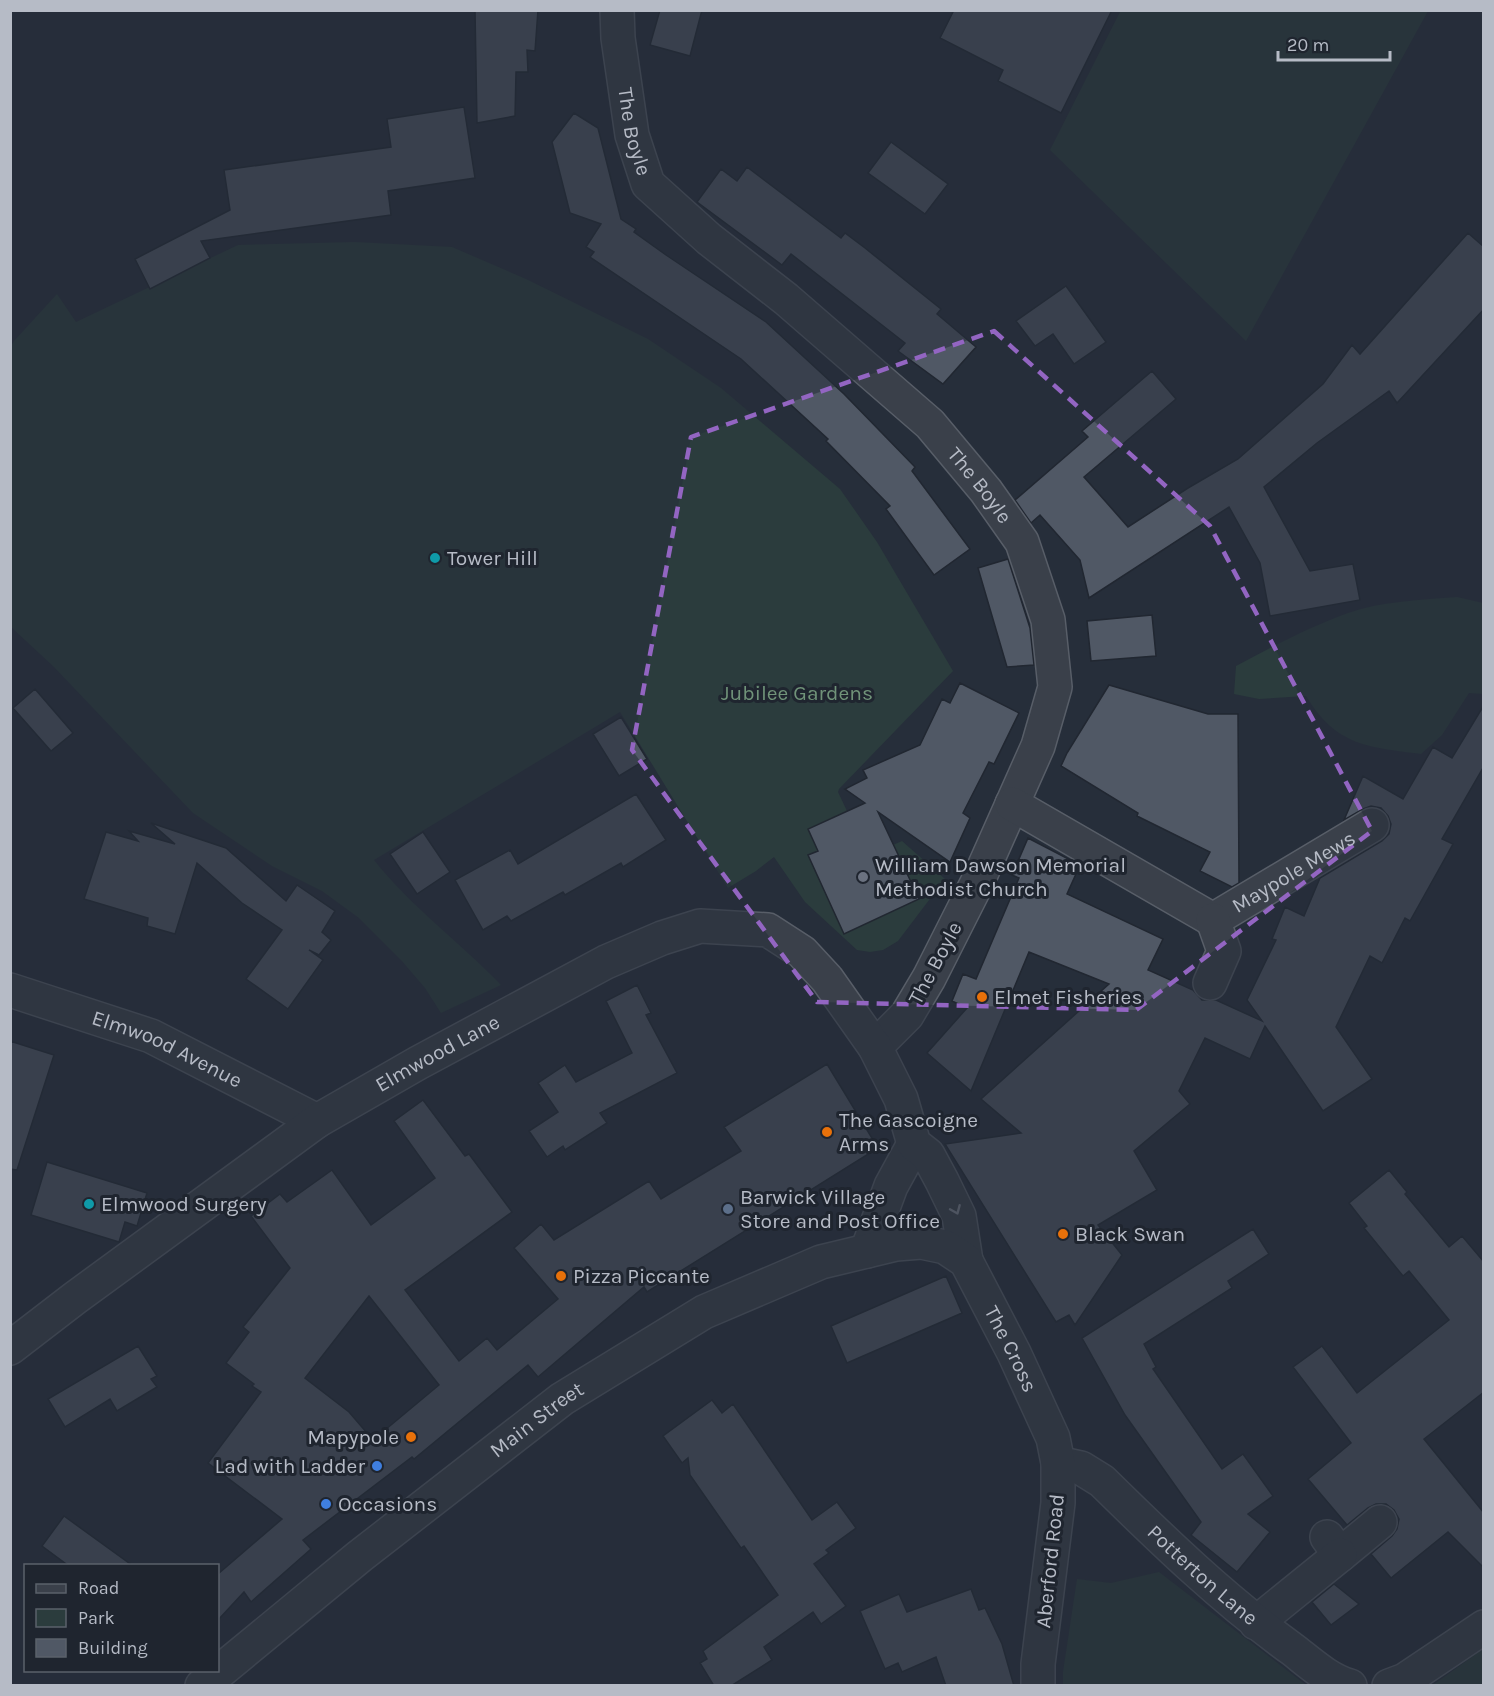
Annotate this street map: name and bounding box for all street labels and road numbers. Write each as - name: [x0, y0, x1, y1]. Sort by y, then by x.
- street label: The Boyle: [613, 86, 656, 179]
- street label: The Boyle: [943, 442, 1017, 528]
- street label: Maypole Mews: [1228, 826, 1360, 918]
- street label: The Boyle: [903, 918, 967, 1008]
- street label: Elmwood Avenue: [89, 1006, 246, 1093]
- street label: Elmwood Lane: [371, 1010, 504, 1097]
- street label: The Cross: [980, 1302, 1042, 1396]
- street label: Main Street: [485, 1377, 588, 1462]
- street label: Aberford Road: [1031, 1493, 1069, 1629]
- street label: Potterton Lane: [1143, 1520, 1263, 1630]

